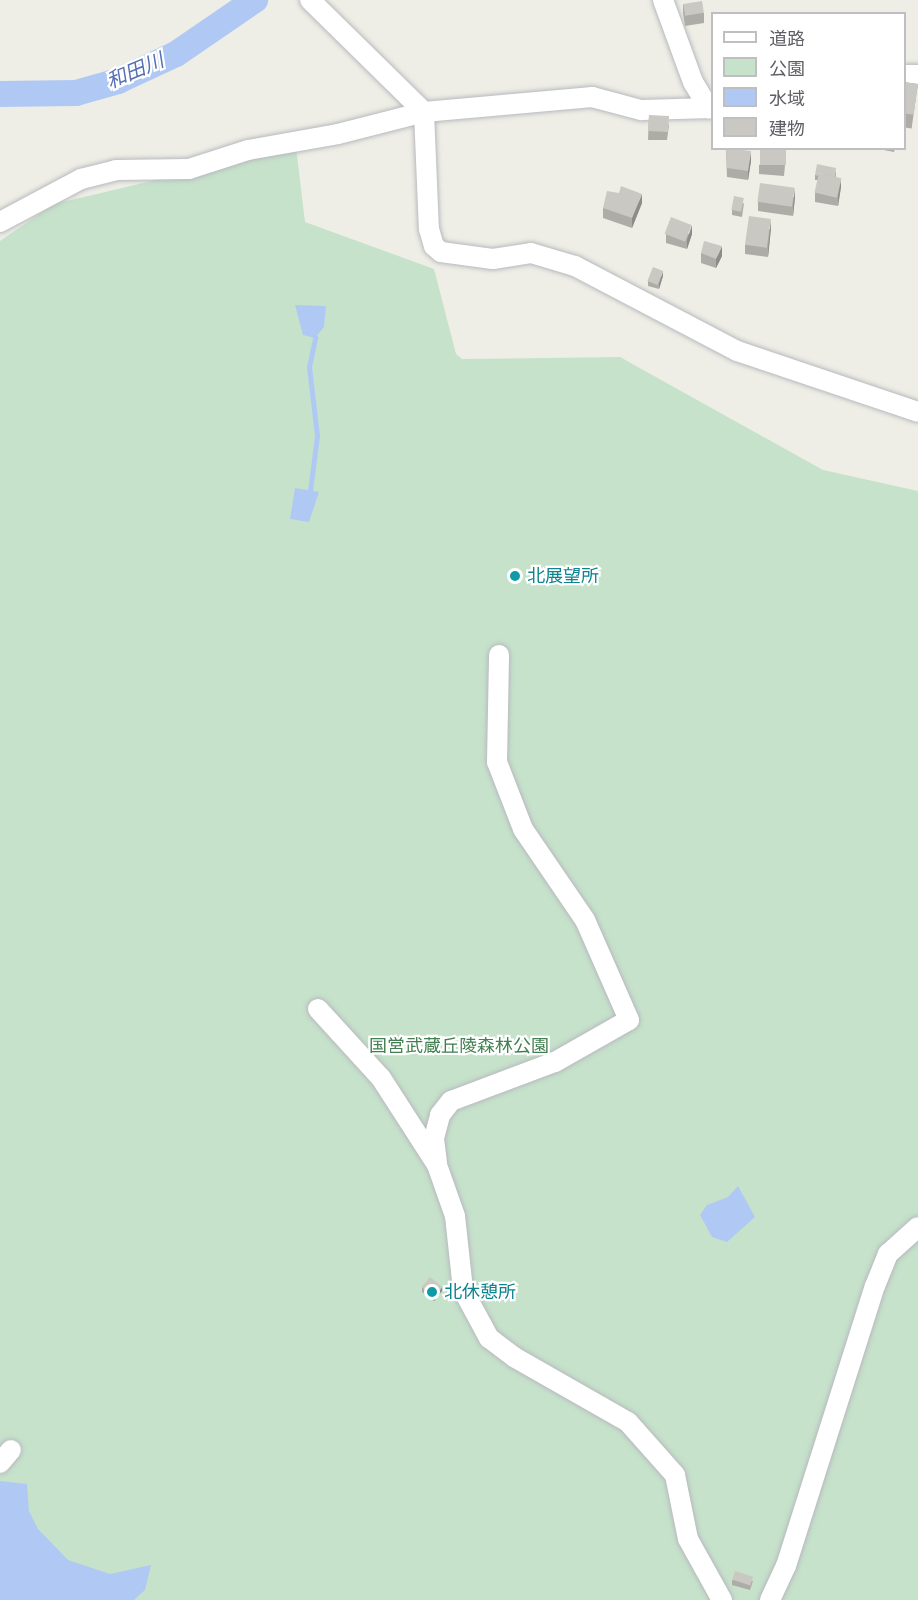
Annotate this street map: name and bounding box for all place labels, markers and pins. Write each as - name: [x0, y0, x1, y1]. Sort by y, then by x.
- place label: 北展望所: [527, 565, 599, 587]
- marker: 北展望所: [508, 569, 522, 583]
- place label: 北休憩所: [444, 1281, 516, 1303]
- marker: 北休憩所: [425, 1285, 439, 1299]

